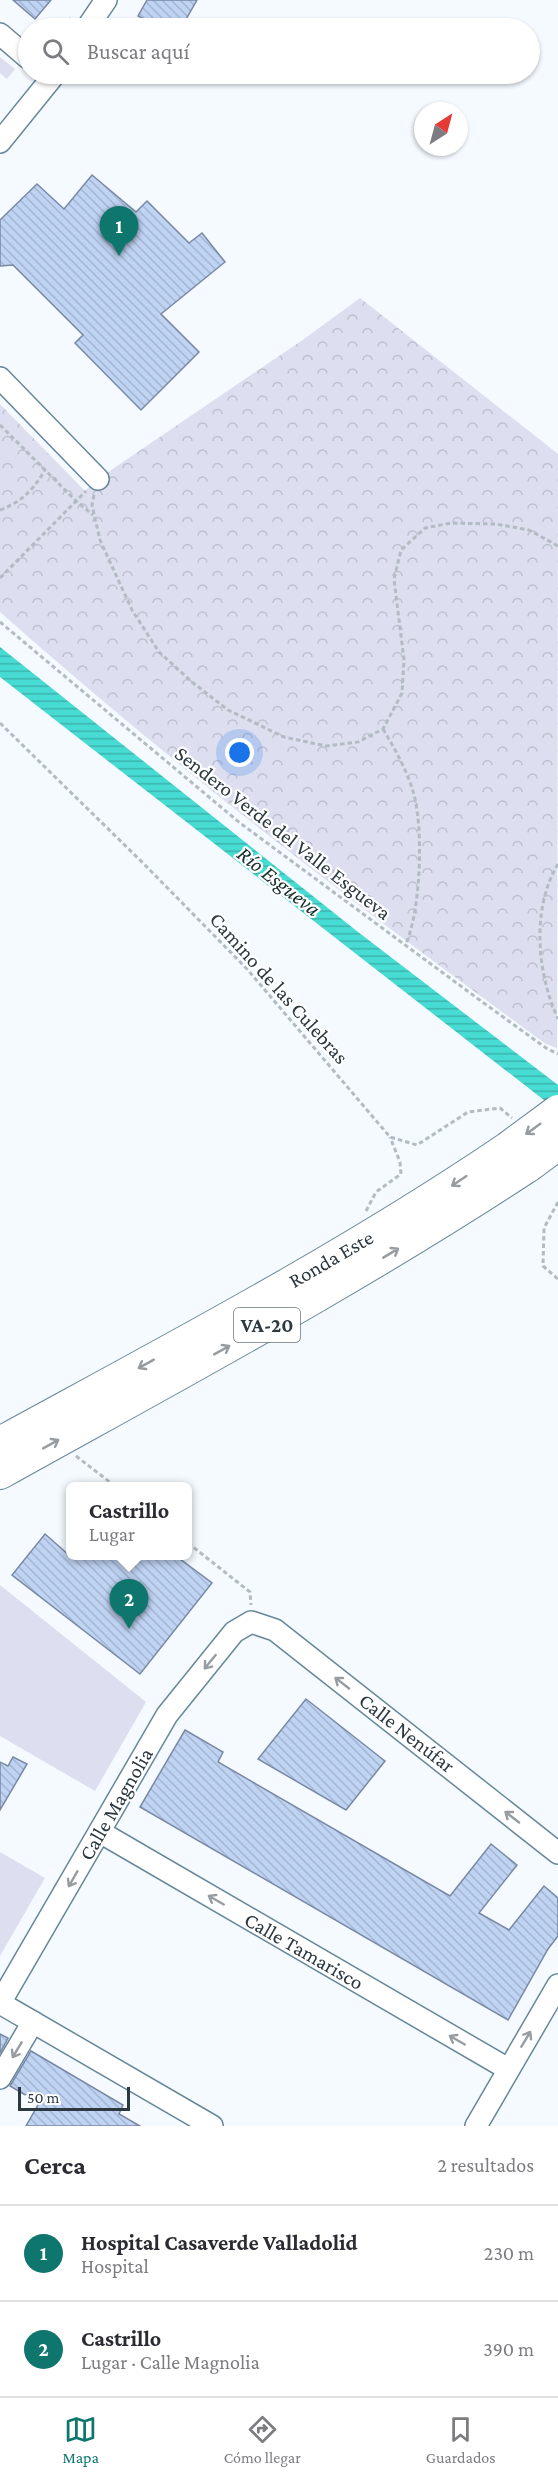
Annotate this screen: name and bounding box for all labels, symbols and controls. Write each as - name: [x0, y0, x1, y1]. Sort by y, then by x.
- search box: [18, 18, 540, 84]
- icon: search: [39, 35, 72, 68]
- text: Buscar aquí: [87, 39, 189, 64]
- north arrow: [414, 102, 468, 156]
- pin: 1: [100, 206, 138, 256]
- your location: [225, 738, 254, 767]
- street label: Sendero Verde del Valle Esgueva: [170, 741, 396, 925]
- water label: Río Esgueva: [232, 841, 326, 921]
- street label: Camino de las Culebras: [205, 907, 353, 1069]
- one-way arrow: [525, 1123, 541, 1136]
- one-way arrow: [452, 1175, 468, 1187]
- street label: Ronda Este: [285, 1225, 377, 1293]
- one-way arrow: [382, 1247, 399, 1259]
- road number: VA-20: [234, 1308, 300, 1342]
- one-way arrow: [213, 1344, 230, 1356]
- one-way arrow: [138, 1358, 155, 1370]
- one-way arrow: [42, 1438, 59, 1450]
- popup: [66, 1482, 192, 1560]
- text: Castrillo: [89, 1498, 169, 1523]
- text: Lugar: [89, 1523, 135, 1545]
- pin: 2: [110, 1580, 148, 1629]
- one-way arrow: [203, 1653, 216, 1669]
- one-way arrow: [335, 1676, 351, 1689]
- street label: Calle Nenúfar: [354, 1688, 460, 1778]
- street label: Calle Magnolia: [74, 1743, 158, 1865]
- one-way arrow: [504, 1810, 520, 1823]
- one-way arrow: [66, 1870, 78, 1887]
- one-way arrow: [208, 1893, 225, 1905]
- street label: Calle Tamarisco: [240, 1907, 368, 1995]
- one-way arrow: [520, 2031, 532, 2048]
- one-way arrow: [449, 2033, 466, 2045]
- one-way arrow: [10, 2041, 22, 2058]
- scale bar: [18, 2084, 130, 2112]
- text: 50 m: [27, 2089, 59, 2106]
- text: Cerca: [24, 2151, 86, 2180]
- text: 2 resultados: [437, 2154, 534, 2176]
- text: Hospital Casaverde Valladolid: [81, 2230, 358, 2255]
- text: 1: [40, 2242, 47, 2264]
- text: 230 m: [484, 2242, 534, 2264]
- text: Hospital: [81, 2255, 149, 2277]
- text: Castrillo: [81, 2326, 161, 2351]
- text: 2: [38, 2338, 49, 2360]
- text: 390 m: [483, 2338, 534, 2360]
- text: Lugar · Calle Magnolia: [81, 2351, 260, 2373]
- tab: Mapa: [62, 2413, 99, 2466]
- tab: Cómo llegar: [224, 2413, 301, 2466]
- tab: Guardados: [426, 2413, 496, 2466]

